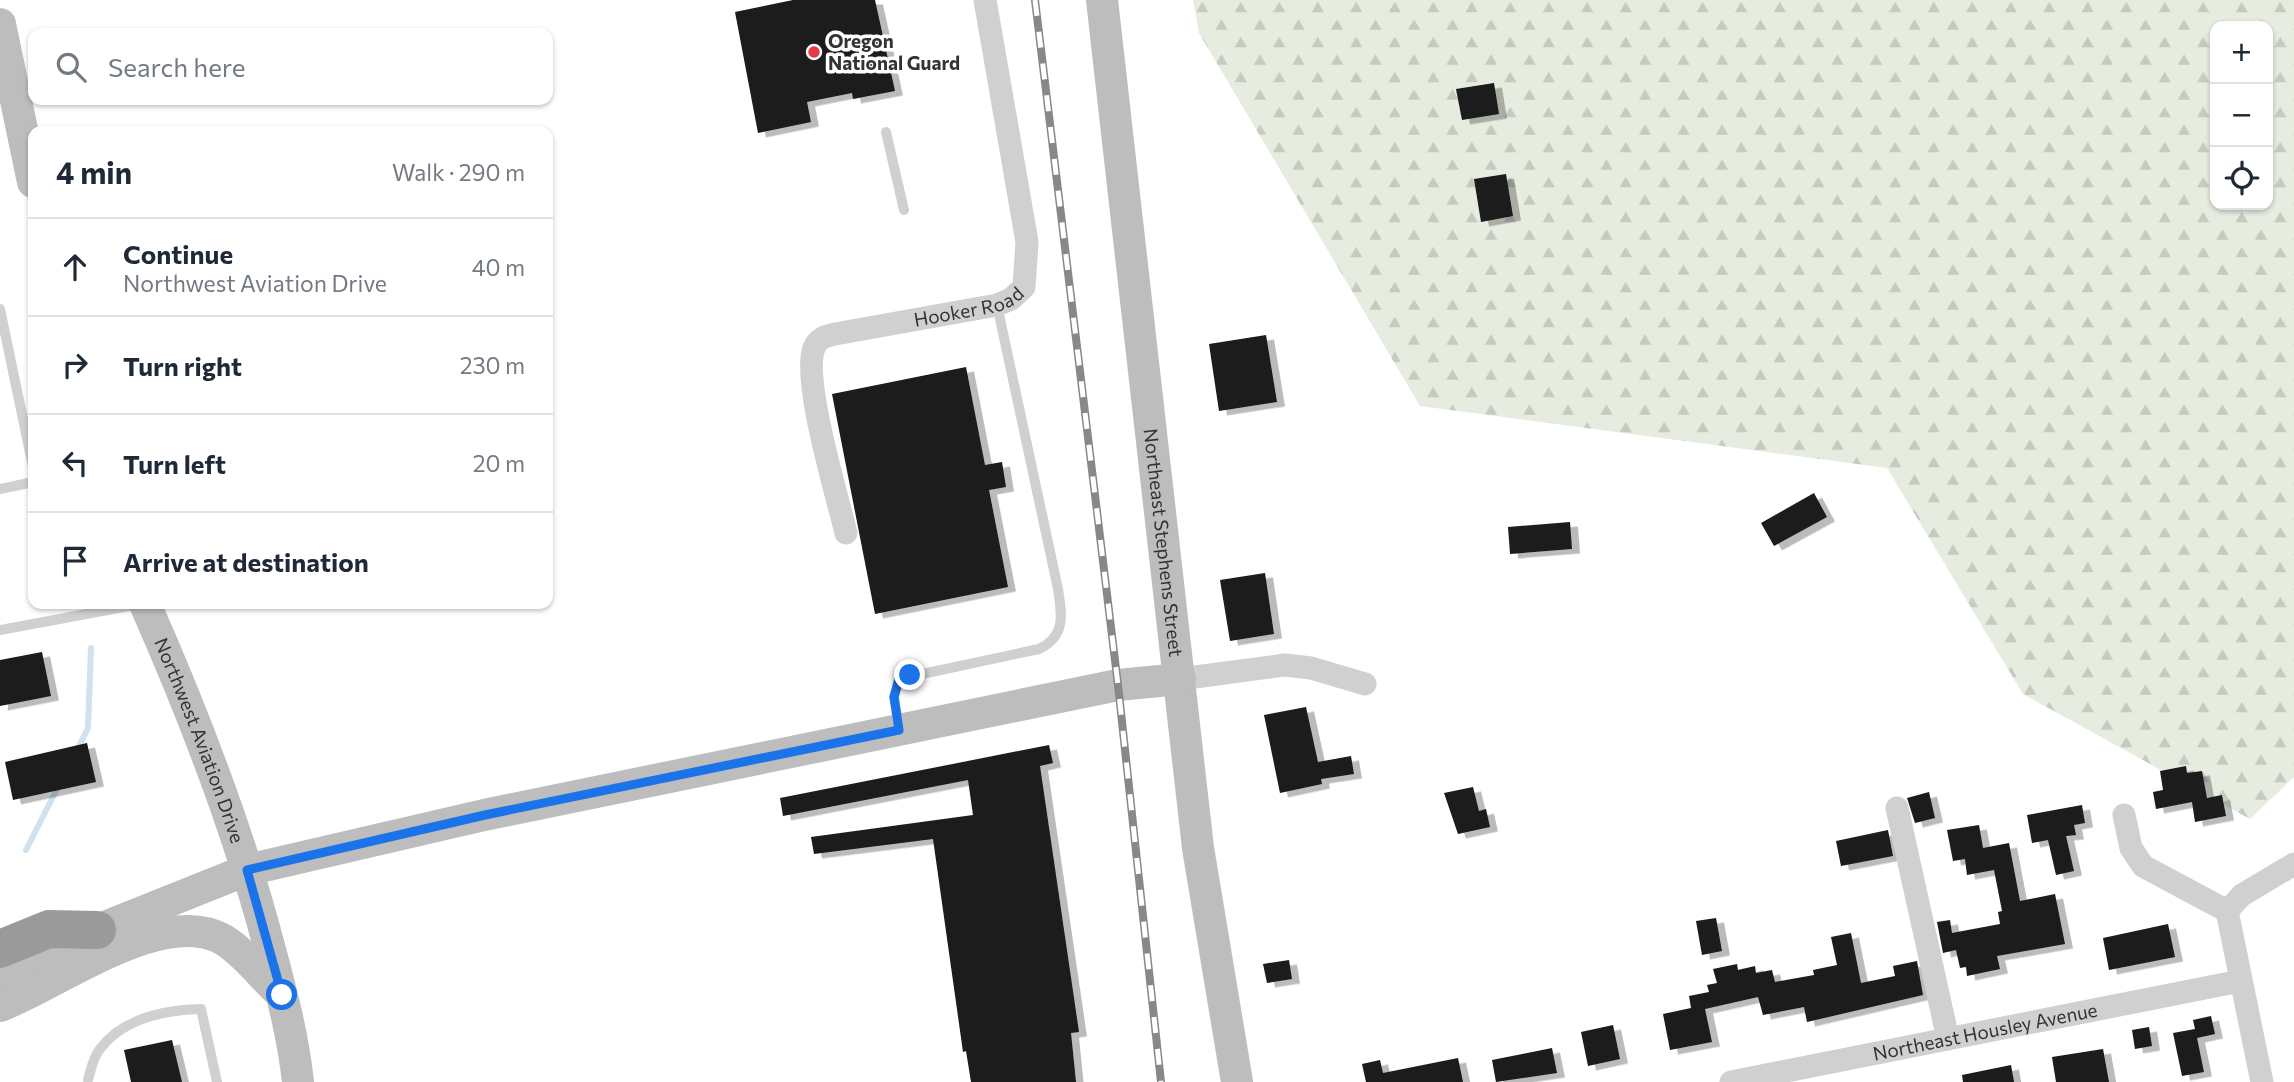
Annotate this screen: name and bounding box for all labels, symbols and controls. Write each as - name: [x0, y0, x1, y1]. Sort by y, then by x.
- map controls: [2210, 21, 2273, 210]
- button: +: [2210, 21, 2273, 84]
- search box: [28, 28, 553, 105]
- place label: Oregon National Guard: [828, 29, 960, 74]
- marker: Oregon National Guard: [806, 44, 822, 60]
- icon: search: [52, 48, 90, 86]
- text: Search here: [108, 51, 246, 82]
- button: −: [2210, 84, 2273, 147]
- button: locate: [2210, 147, 2273, 210]
- text: 4 min: [56, 153, 132, 190]
- text: Walk · 290 m: [392, 158, 525, 186]
- text: Continue: [123, 238, 233, 269]
- icon: ahead: [56, 248, 94, 286]
- text: 40 m: [472, 253, 525, 281]
- text: Northwest Aviation Drive: [123, 269, 387, 297]
- street label: Hooker Road: [912, 281, 1028, 331]
- icon: right: [56, 346, 94, 384]
- text: Turn right: [123, 350, 242, 381]
- text: 230 m: [460, 351, 525, 379]
- street label: Northeast Stephens Street: [1140, 427, 1188, 658]
- icon: left: [56, 444, 94, 482]
- text: Turn left: [123, 448, 226, 479]
- text: 20 m: [473, 449, 525, 477]
- icon: arrive: [56, 542, 94, 580]
- text: Arrive at destination: [123, 546, 369, 577]
- street label: Northwest Aviation Drive: [150, 634, 250, 846]
- route end: [894, 659, 925, 690]
- route start: [266, 979, 297, 1010]
- street label: Northeast Housley Avenue: [1871, 998, 2099, 1065]

